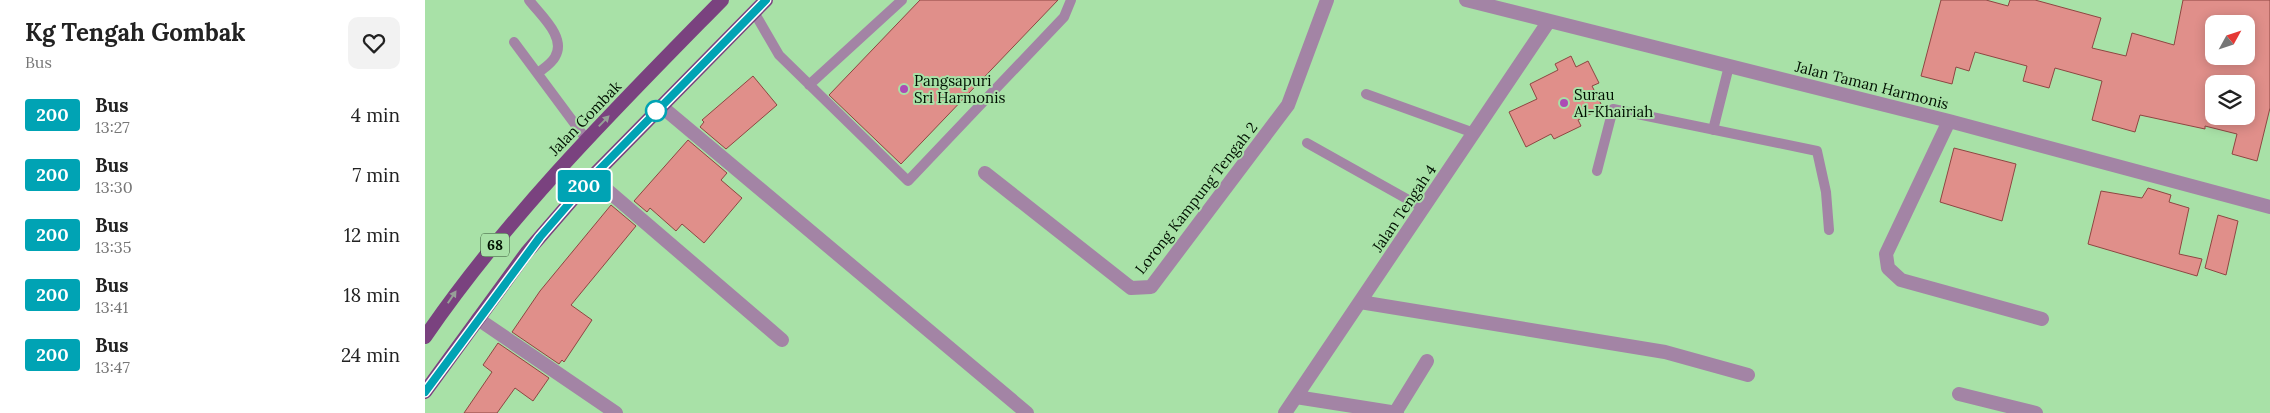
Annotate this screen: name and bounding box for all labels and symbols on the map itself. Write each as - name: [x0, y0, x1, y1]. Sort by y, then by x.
- north arrow: [2205, 15, 2255, 65]
- street label: Jalan Taman Harmonis: [1792, 56, 1951, 113]
- place label: Pangsapuri Sri Harmonis: [914, 71, 1005, 107]
- street label: Jalan Gombak: [544, 77, 625, 160]
- marker: Pangsapuri Sri Harmonis: [898, 83, 910, 95]
- place label: Surau Al-Khairiah: [1573, 85, 1653, 121]
- marker: Surau Al-Khairiah: [1558, 97, 1570, 109]
- unlabelled marker: [645, 100, 667, 122]
- one-way arrow: [598, 116, 610, 128]
- street label: Lorong Kampung Tengah 2: [1131, 118, 1261, 278]
- street label: Jalan Tengah 4: [1367, 161, 1440, 256]
- line badge: 200: [555, 170, 613, 202]
- road number: 68: [481, 234, 509, 256]
- one-way arrow: [447, 290, 457, 304]

